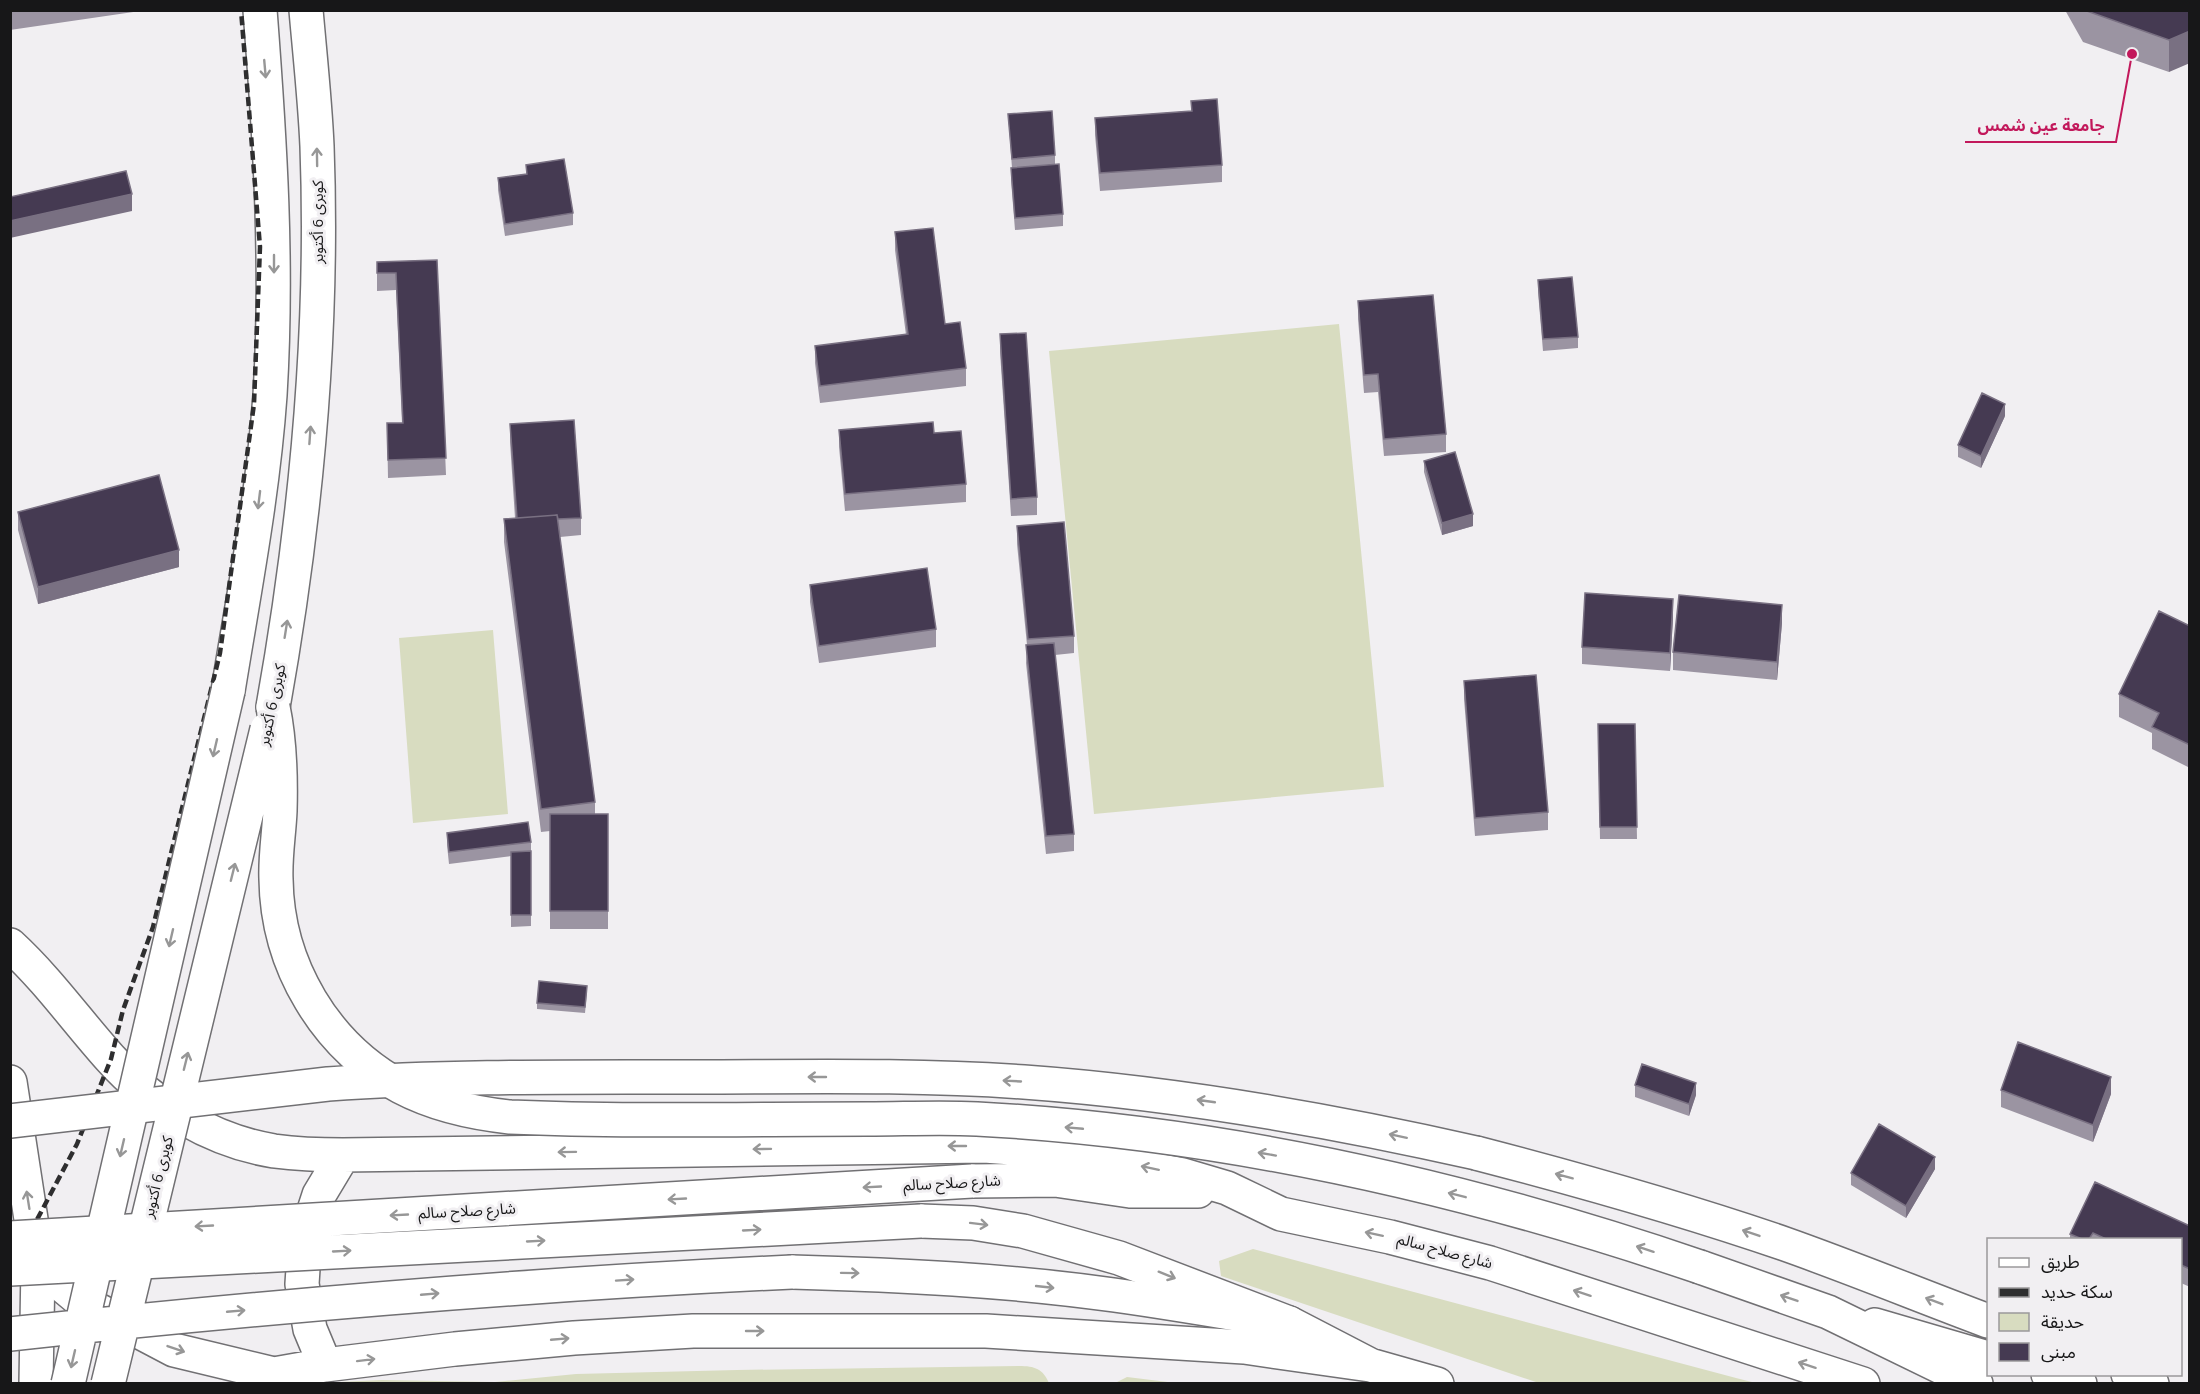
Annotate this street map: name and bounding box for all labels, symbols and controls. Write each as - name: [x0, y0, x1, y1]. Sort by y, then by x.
- one-way arrow: [260, 58, 271, 78]
- callout: جامعة عين شمس: [1965, 108, 2116, 142]
- text: جامعة عين شمس: [1977, 114, 2105, 136]
- one-way arrow: [312, 147, 323, 167]
- street label: كوبرى 6 أكتوبر: [307, 179, 327, 265]
- one-way arrow: [268, 253, 280, 273]
- one-way arrow: [304, 426, 315, 446]
- one-way arrow: [253, 489, 264, 509]
- one-way arrow: [281, 619, 292, 639]
- street label: كوبرى 6 أكتوبر: [252, 661, 290, 749]
- one-way arrow: [209, 738, 220, 757]
- one-way arrow: [227, 863, 239, 882]
- one-way arrow: [164, 928, 176, 947]
- one-way arrow: [181, 1052, 193, 1071]
- one-way arrow: [808, 1071, 828, 1083]
- one-way arrow: [1003, 1076, 1023, 1087]
- one-way arrow: [1197, 1096, 1217, 1107]
- one-way arrow: [1064, 1122, 1084, 1133]
- one-way arrow: [1389, 1130, 1408, 1141]
- street label: كوبرى 6 أكتوبر: [137, 1133, 177, 1221]
- one-way arrow: [116, 1138, 127, 1158]
- one-way arrow: [947, 1140, 967, 1152]
- one-way arrow: [752, 1143, 772, 1155]
- one-way arrow: [557, 1146, 577, 1158]
- one-way arrow: [1257, 1149, 1277, 1160]
- one-way arrow: [1141, 1162, 1161, 1173]
- street label: شارع صلاح سالم: [903, 1169, 1002, 1198]
- one-way arrow: [1555, 1170, 1574, 1182]
- one-way arrow: [862, 1182, 882, 1193]
- one-way arrow: [1448, 1188, 1467, 1200]
- one-way arrow: [23, 1190, 34, 1210]
- one-way arrow: [668, 1193, 688, 1204]
- street label: شارع صلاح سالم: [418, 1197, 517, 1226]
- one-way arrow: [389, 1210, 409, 1221]
- one-way arrow: [969, 1219, 989, 1230]
- one-way arrow: [194, 1221, 214, 1232]
- one-way arrow: [742, 1224, 761, 1235]
- one-way arrow: [1742, 1227, 1761, 1238]
- one-way arrow: [1365, 1228, 1384, 1239]
- street label: شارع صلاح سالم: [1395, 1228, 1495, 1275]
- one-way arrow: [526, 1235, 546, 1246]
- legend: [1987, 1238, 2182, 1376]
- one-way arrow: [1636, 1242, 1655, 1253]
- one-way arrow: [331, 1246, 351, 1257]
- text: طريق: [2041, 1249, 2080, 1273]
- one-way arrow: [840, 1268, 860, 1279]
- one-way arrow: [1157, 1270, 1176, 1281]
- one-way arrow: [614, 1274, 634, 1285]
- text: سكة حديد: [2041, 1279, 2113, 1303]
- one-way arrow: [1034, 1282, 1054, 1293]
- one-way arrow: [1573, 1286, 1592, 1297]
- one-way arrow: [420, 1288, 440, 1299]
- one-way arrow: [1780, 1292, 1799, 1303]
- one-way arrow: [1925, 1294, 1944, 1305]
- one-way arrow: [225, 1305, 245, 1316]
- text: حديقة: [2041, 1309, 2084, 1333]
- one-way arrow: [744, 1325, 764, 1337]
- one-way arrow: [550, 1333, 570, 1344]
- text: مبنى: [2041, 1339, 2076, 1363]
- one-way arrow: [166, 1345, 185, 1356]
- one-way arrow: [67, 1349, 79, 1368]
- one-way arrow: [356, 1354, 376, 1365]
- one-way arrow: [1798, 1359, 1817, 1370]

